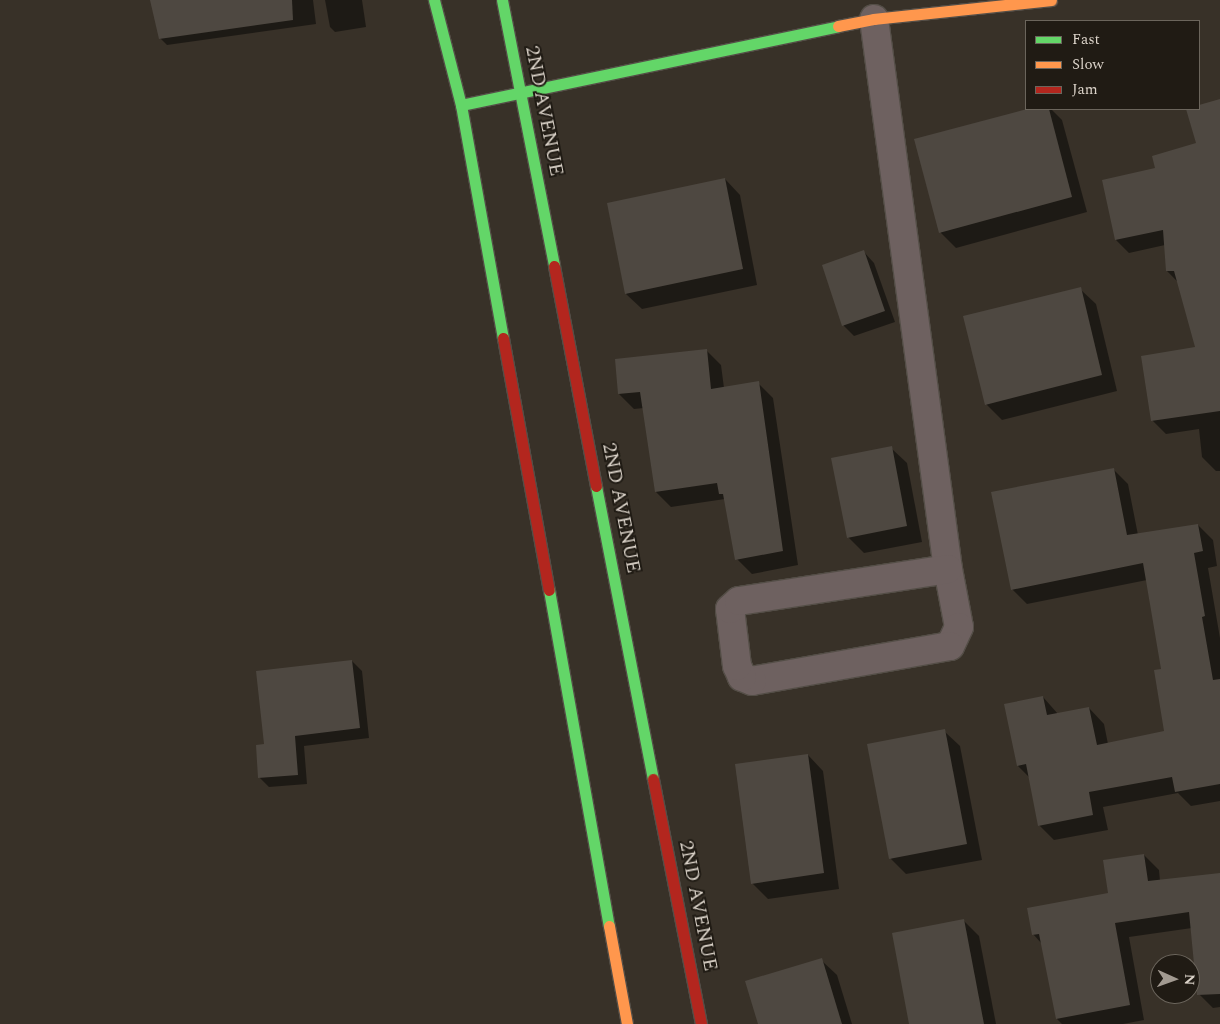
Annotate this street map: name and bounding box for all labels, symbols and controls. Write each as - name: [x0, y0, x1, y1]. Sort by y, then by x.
- legend: [1025, 20, 1200, 110]
- text: Fast: [1072, 28, 1100, 51]
- street label: 2ND AVENUE: [520, 44, 568, 178]
- text: Slow: [1072, 53, 1104, 76]
- text: Jam: [1072, 78, 1098, 101]
- street label: 2ND AVENUE: [597, 441, 645, 575]
- street label: 2ND AVENUE: [674, 839, 722, 973]
- north arrow: [1150, 954, 1200, 1004]
- text: N: [1179, 973, 1200, 986]

